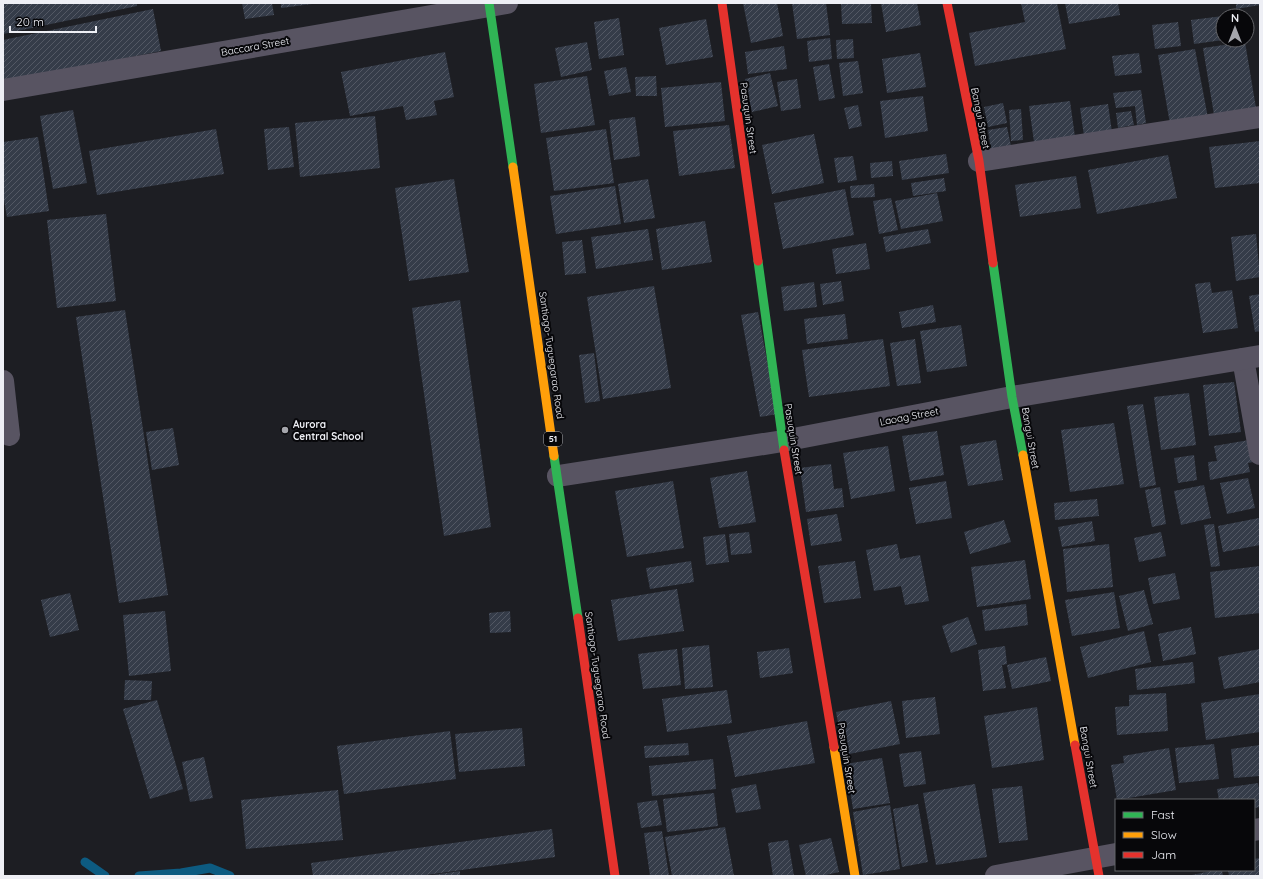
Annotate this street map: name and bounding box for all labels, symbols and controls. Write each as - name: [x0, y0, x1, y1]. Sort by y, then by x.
- scale bar: [10, 8, 96, 34]
- north arrow: [1215, 8, 1255, 48]
- text: N: [1231, 11, 1239, 25]
- text: 20 m: [16, 14, 44, 29]
- street label: Baccara Street: [220, 34, 291, 59]
- street label: Pasuquin Street: [737, 81, 760, 155]
- street label: Bangui Street: [968, 86, 993, 151]
- street label: Santiago-Tuguegarao Road: [536, 291, 567, 420]
- street label: Pasuquin Street: [781, 402, 806, 476]
- street label: Laoag Street: [879, 404, 940, 429]
- street label: Bangui Street: [1019, 406, 1042, 471]
- place label: Aurora Central School: [293, 418, 363, 443]
- marker: Aurora Central School: [280, 425, 290, 435]
- road number: 51: [544, 432, 562, 446]
- street label: Santiago-Tuguegarao Road: [582, 611, 613, 740]
- street label: Pasuquin Street: [834, 721, 859, 795]
- street label: Bangui Street: [1077, 725, 1100, 790]
- legend: [1115, 799, 1255, 871]
- text: Fast: [1151, 807, 1175, 822]
- text: Slow: [1151, 827, 1177, 842]
- text: Jam: [1151, 847, 1176, 862]

